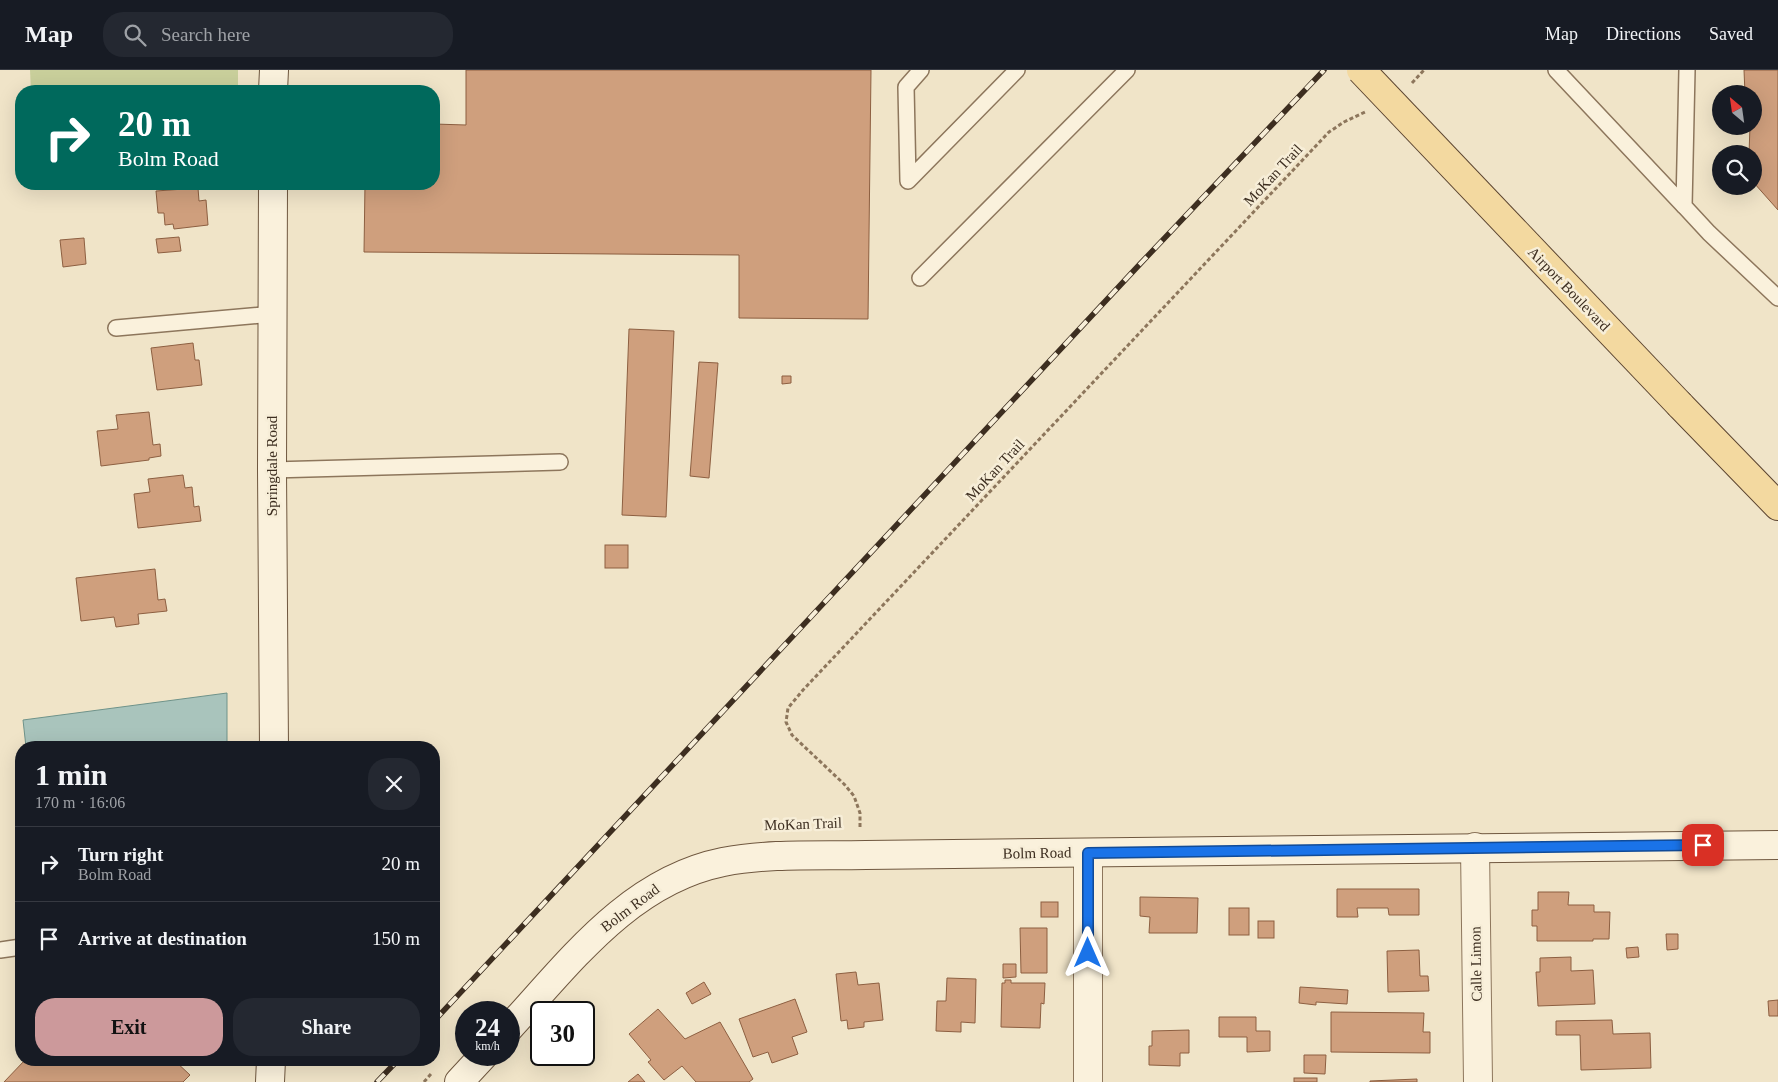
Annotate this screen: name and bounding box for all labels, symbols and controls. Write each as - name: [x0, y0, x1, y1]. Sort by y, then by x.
- search box: [103, 12, 453, 57]
- text: Map: [25, 21, 73, 47]
- icon: search: [121, 21, 149, 49]
- text: Search here: [161, 24, 250, 45]
- text: Map: [1545, 24, 1578, 44]
- text: Directions: [1606, 24, 1681, 44]
- text: Saved: [1709, 24, 1753, 44]
- north arrow: [1712, 85, 1762, 135]
- map controls: [1712, 85, 1762, 195]
- icon: right: [35, 105, 100, 170]
- text: 20 m: [118, 105, 191, 144]
- street label: MoKan Trail: [1241, 141, 1305, 209]
- button: search: [1712, 145, 1762, 195]
- text: Bolm Road: [118, 146, 219, 171]
- street label: Airport Boulevard: [1525, 244, 1613, 335]
- street label: Springdale Road: [264, 415, 280, 516]
- street label: MoKan Trail: [963, 436, 1027, 504]
- text: 1 min: [35, 758, 108, 791]
- button: close: [368, 758, 420, 810]
- text: 170 m · 16:06: [35, 794, 125, 811]
- street label: MoKan Trail: [764, 815, 842, 833]
- pin: [1682, 824, 1724, 866]
- icon: arrive: [1689, 831, 1717, 859]
- text: Turn right: [78, 844, 163, 865]
- street label: Bolm Road: [1002, 844, 1072, 862]
- icon: right: [35, 850, 63, 878]
- text: 20 m: [381, 853, 420, 874]
- text: Bolm Road: [78, 866, 151, 883]
- street label: Bolm Road: [598, 881, 663, 935]
- icon: arrive: [35, 925, 63, 953]
- position arrow: [1061, 926, 1113, 978]
- street label: Calle Limon: [1467, 926, 1485, 1002]
- text: Arrive at destination: [78, 928, 247, 949]
- text: 150 m: [372, 928, 420, 949]
- button: Exit: [35, 998, 223, 1056]
- button: Share: [233, 998, 420, 1056]
- speed limit sign: 30: [530, 1001, 595, 1066]
- text: 24: [475, 1014, 500, 1041]
- text: km/h: [475, 1039, 500, 1053]

